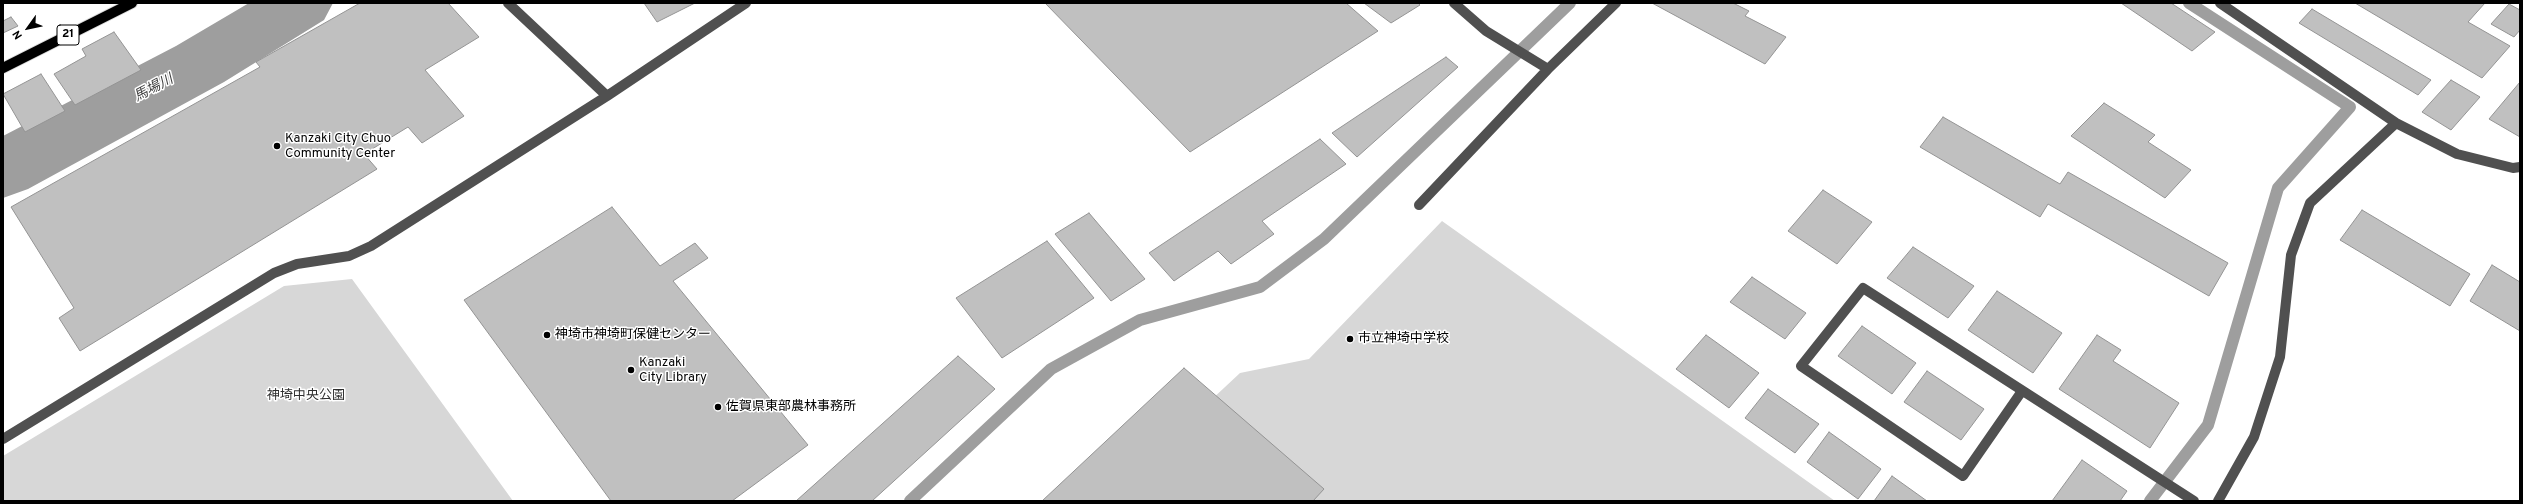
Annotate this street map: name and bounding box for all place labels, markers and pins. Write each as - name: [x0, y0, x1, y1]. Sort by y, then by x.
- place label: Kanzaki City Chuo Community Center: [285, 131, 395, 162]
- marker: Kanzaki City Chuo Community Center: [272, 141, 282, 151]
- place label: 神埼市神埼町保健センター: [555, 327, 711, 343]
- marker: 神埼市神埼町保健センター: [542, 330, 552, 340]
- place label: 市立神埼中学校: [1358, 331, 1449, 347]
- marker: 市立神埼中学校: [1345, 334, 1355, 344]
- place label: Kanzaki City Library: [639, 355, 707, 386]
- marker: Kanzaki City Library: [626, 365, 636, 375]
- place label: 佐賀県東部農林事務所: [726, 399, 856, 415]
- marker: 佐賀県東部農林事務所: [713, 402, 723, 412]

